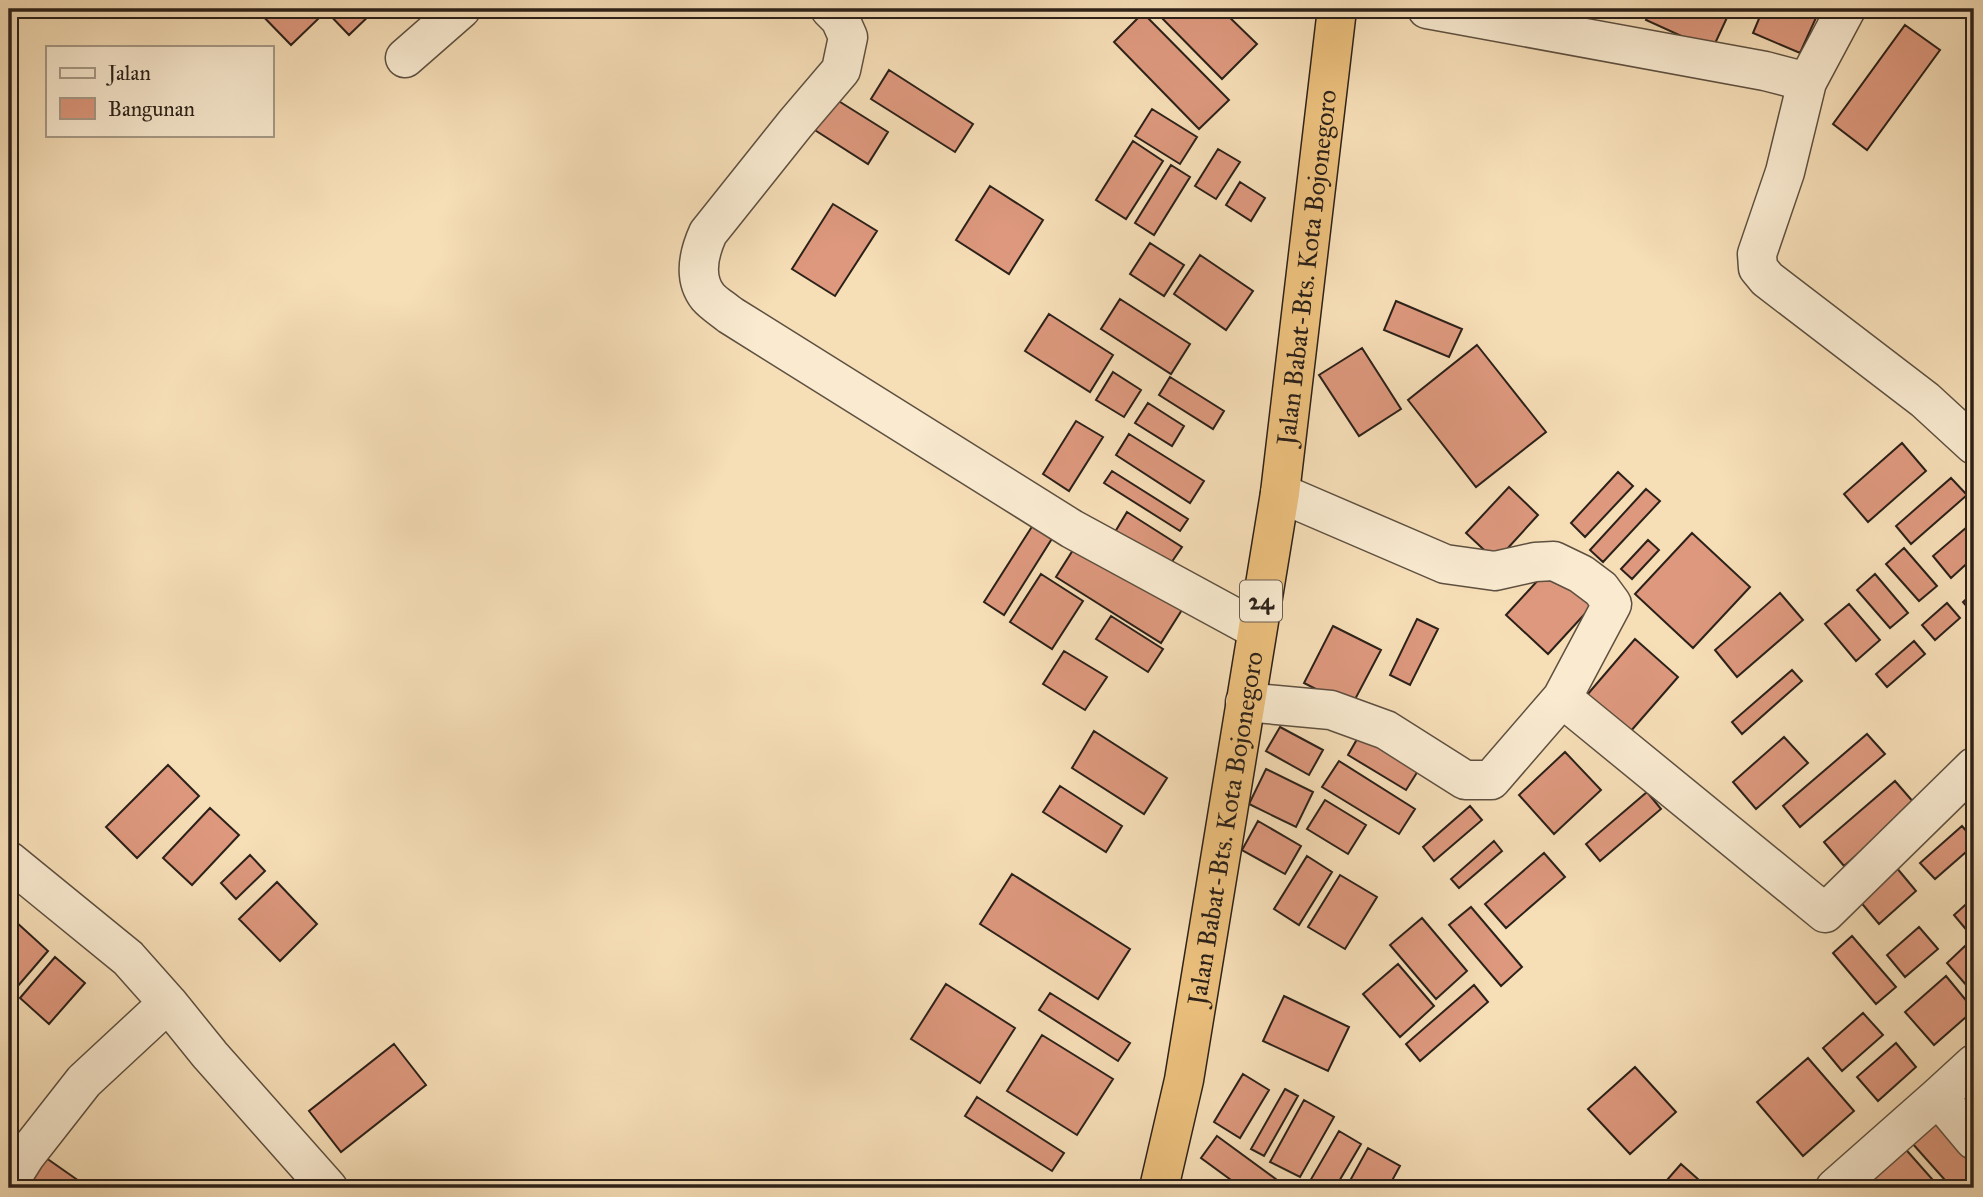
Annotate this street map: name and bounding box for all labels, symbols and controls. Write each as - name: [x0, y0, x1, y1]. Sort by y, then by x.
- legend: [46, 46, 273, 136]
- text: Jalan: [106, 60, 151, 86]
- street label: Jalan Babat-Bts. Kota Bojonegoro: [1269, 88, 1343, 450]
- text: Bangunan: [108, 96, 195, 122]
- road number: 24: [1240, 580, 1282, 622]
- street label: Jalan Babat-Bts. Kota Bojonegoro: [1180, 649, 1270, 1010]

